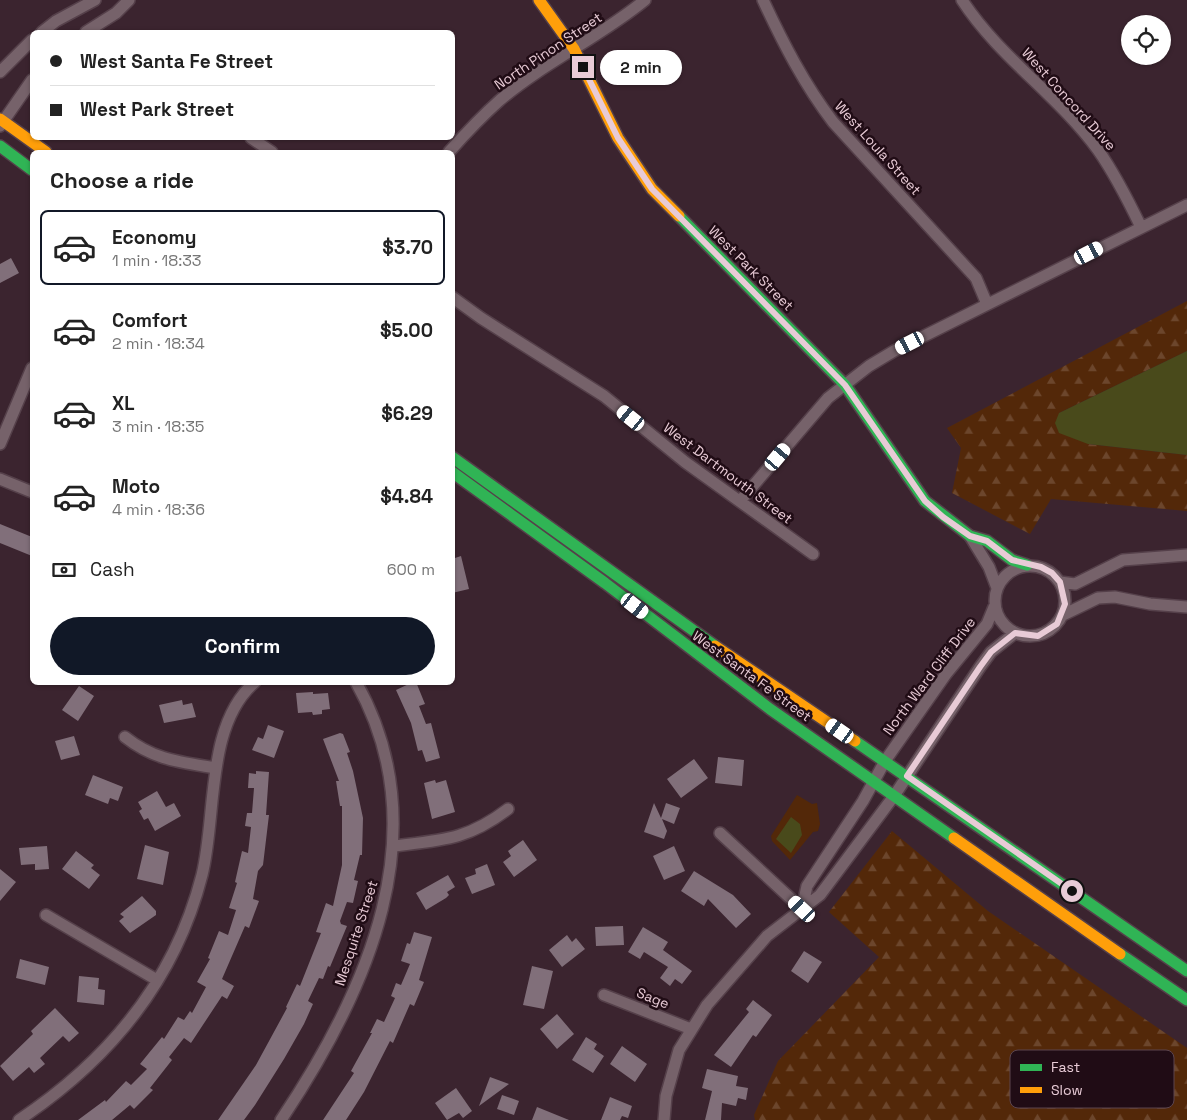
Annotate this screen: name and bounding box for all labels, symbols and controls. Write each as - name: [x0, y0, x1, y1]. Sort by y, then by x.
- street label: North Pinon Street: [491, 8, 605, 94]
- map controls: [1121, 15, 1171, 65]
- button: locate: [1121, 15, 1171, 65]
- street label: West Concord Drive: [1018, 44, 1120, 154]
- text: West Santa Fe Street: [80, 49, 273, 74]
- callout: 2 min: [600, 50, 683, 84]
- route end: [572, 56, 594, 78]
- text: 2 min: [620, 57, 662, 78]
- text: West Park Street: [80, 97, 234, 122]
- street label: West Loula Street: [831, 97, 925, 199]
- text: Choose a ride: [50, 166, 194, 194]
- street label: West Park Street: [705, 222, 797, 314]
- icon: car: [52, 225, 97, 270]
- text: Economy: [112, 225, 196, 250]
- text: $3.70: [382, 235, 433, 260]
- car: [1072, 240, 1105, 266]
- text: 1 min · 18:33: [112, 250, 202, 271]
- icon: car: [52, 308, 97, 353]
- text: Comfort: [112, 308, 188, 333]
- text: $5.00: [380, 318, 433, 343]
- car: [893, 330, 926, 356]
- text: 2 min · 18:34: [112, 333, 205, 354]
- icon: car: [52, 391, 97, 436]
- text: XL: [112, 391, 135, 416]
- text: $6.29: [381, 401, 433, 426]
- car: [614, 403, 647, 433]
- text: 3 min · 18:35: [112, 416, 204, 437]
- street label: West Dartmouth Street: [660, 418, 796, 528]
- car: [762, 441, 793, 473]
- icon: car: [52, 474, 97, 519]
- text: Moto: [112, 474, 160, 499]
- text: $4.84: [380, 484, 433, 509]
- text: 4 min · 18:36: [112, 499, 205, 520]
- icon: cash: [50, 556, 78, 584]
- text: Cash: [90, 557, 135, 582]
- text: 600 m: [387, 559, 435, 580]
- car: [618, 591, 651, 621]
- street label: North Ward Cliff Drive: [879, 613, 979, 739]
- button: Confirm: [50, 617, 435, 675]
- street label: West Santa Fe Street: [689, 627, 815, 725]
- car: [823, 716, 856, 746]
- street label: Mesquite Street: [330, 878, 382, 988]
- route start: [1061, 880, 1083, 902]
- car: [785, 893, 818, 925]
- street label: Sage: [634, 983, 672, 1013]
- legend: [1010, 1050, 1174, 1108]
- text: Fast: [1051, 1058, 1080, 1076]
- text: Slow: [1051, 1081, 1083, 1099]

